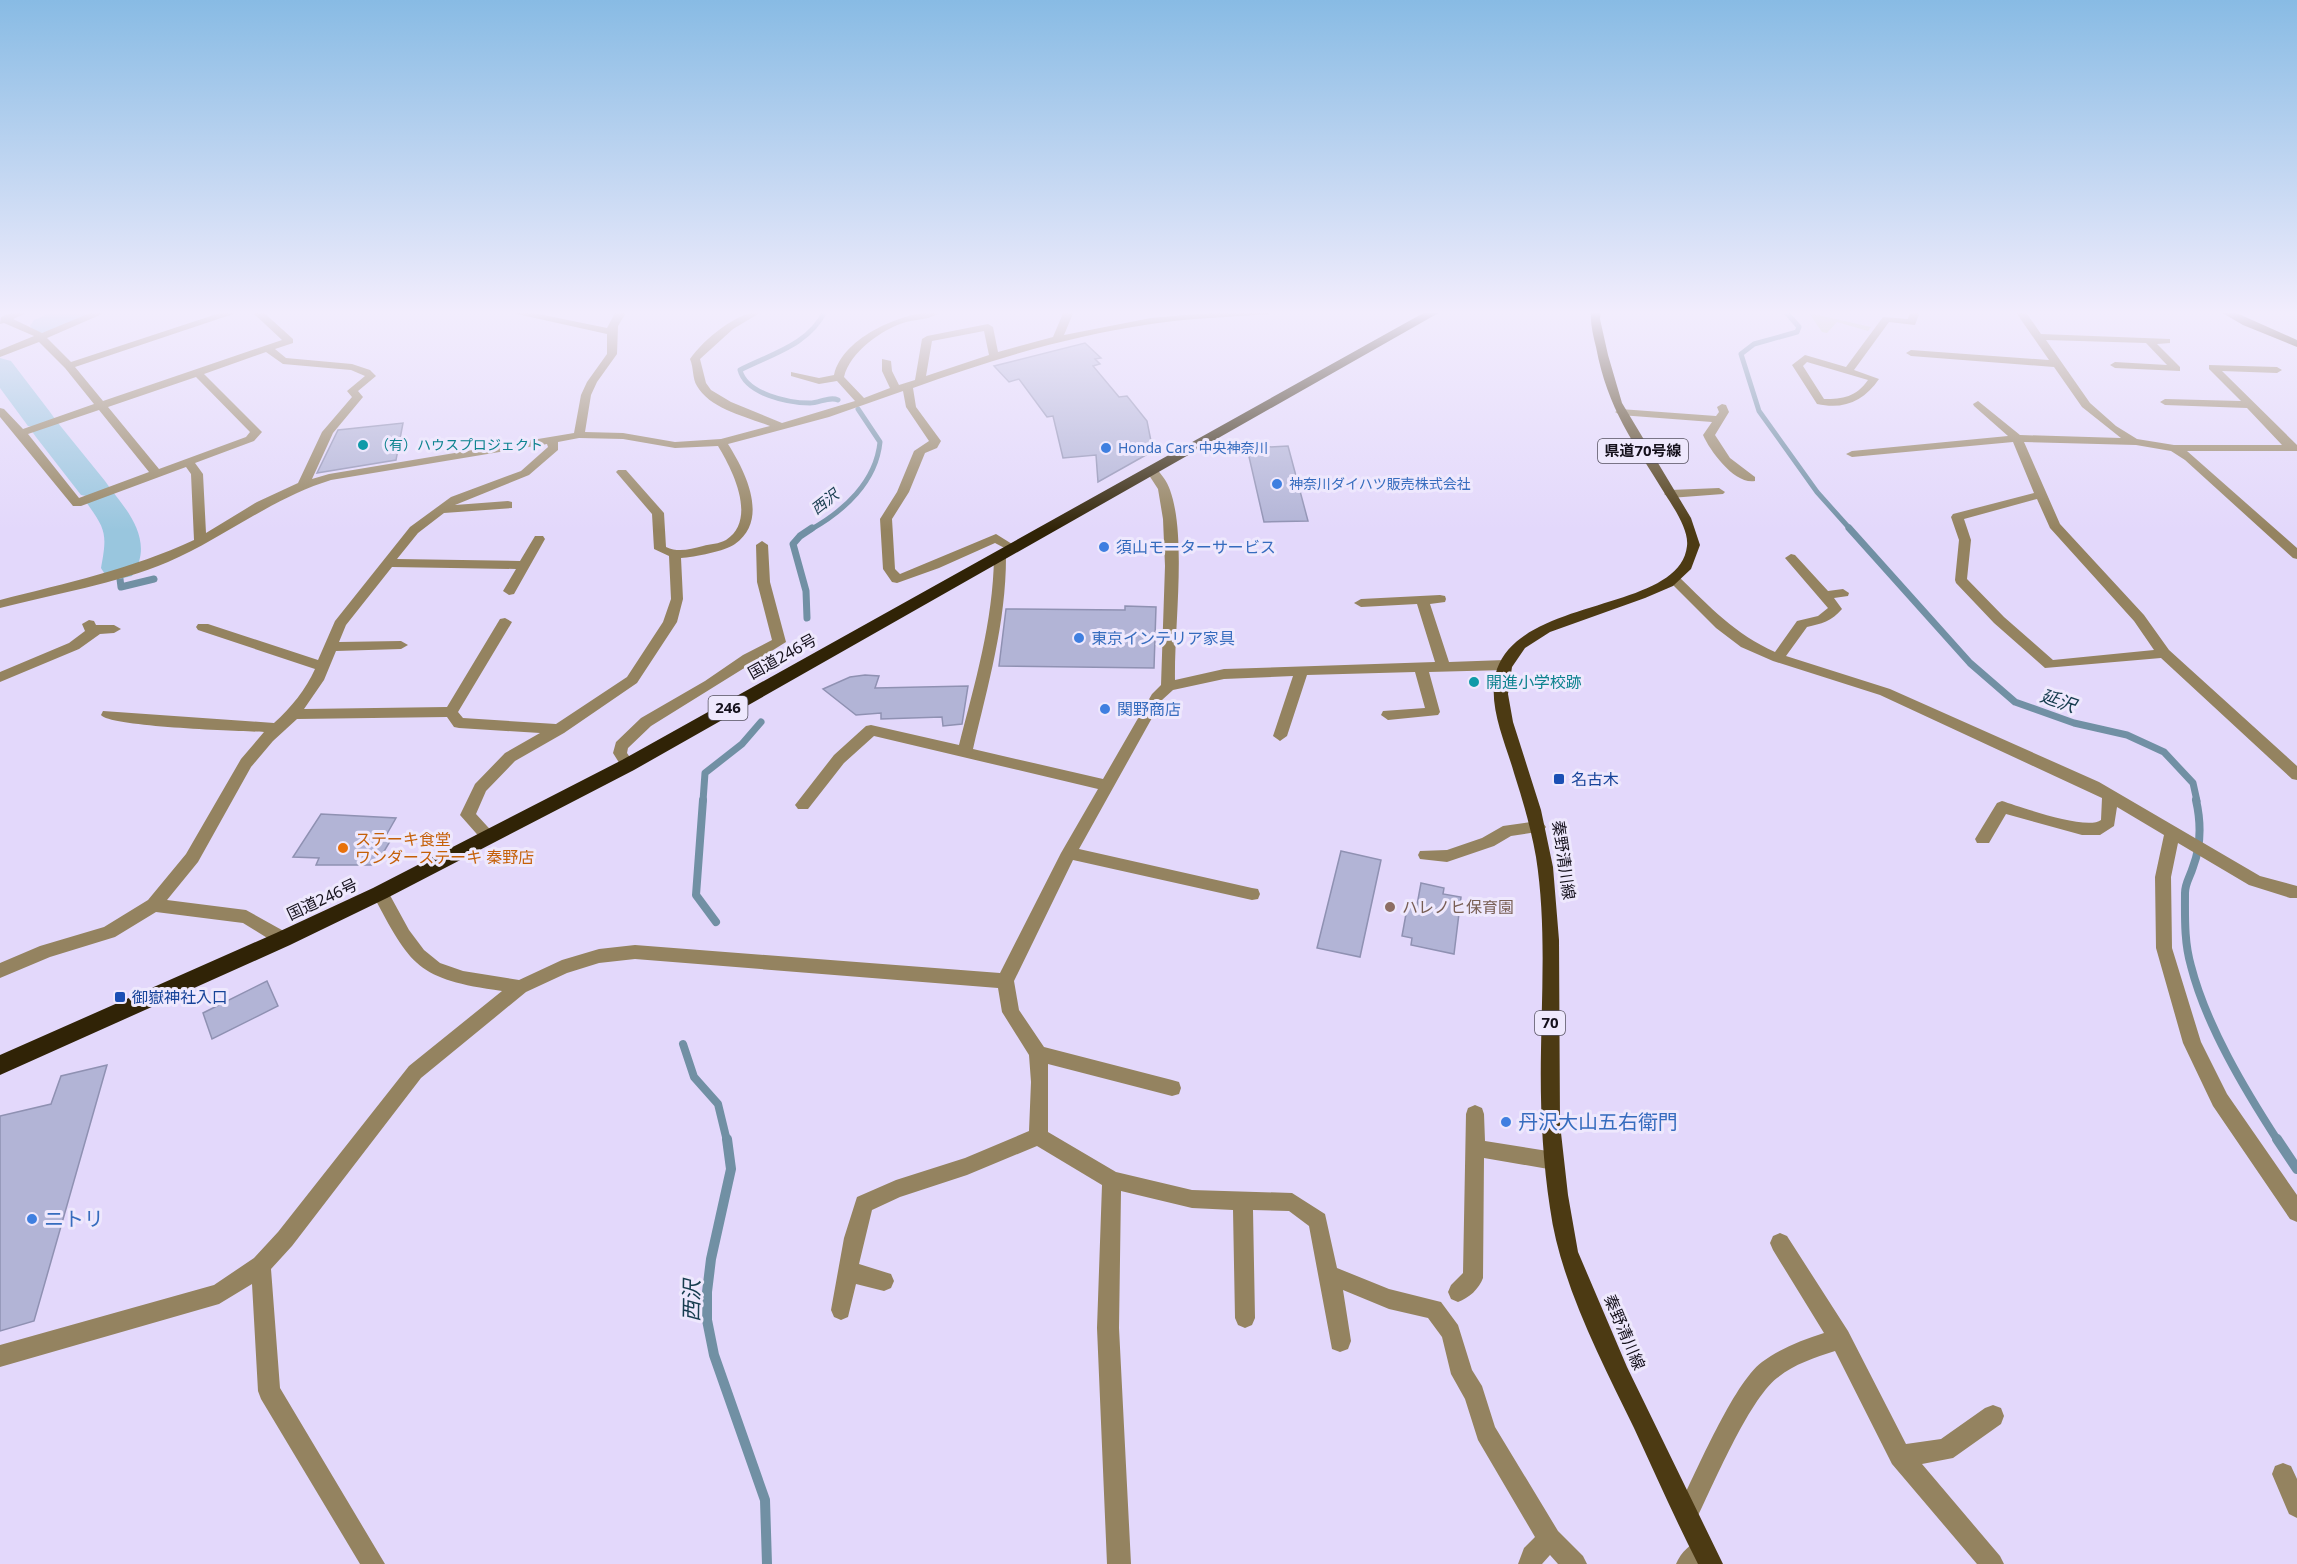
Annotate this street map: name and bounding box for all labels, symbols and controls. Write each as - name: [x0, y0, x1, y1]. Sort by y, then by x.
- place label: （有）ハウスプロジェクト: [375, 435, 543, 454]
- marker: （有）ハウスプロジェクト: [356, 438, 370, 452]
- place label: Honda Cars 中央神奈川: [1118, 438, 1268, 457]
- road number: 県道70号線: [1598, 439, 1688, 463]
- marker: Honda Cars 中央神奈川: [1099, 441, 1113, 455]
- place label: 神奈川ダイハツ販売株式会社: [1289, 474, 1471, 493]
- marker: 神奈川ダイハツ販売株式会社: [1270, 477, 1284, 491]
- water label: 西沢: [806, 483, 844, 518]
- place label: 須山モーターサービス: [1116, 536, 1276, 558]
- marker: 須山モーターサービス: [1097, 540, 1111, 554]
- place label: 東京インテリア家具: [1091, 627, 1235, 649]
- street label: 国道246号: [744, 628, 820, 684]
- marker: 東京インテリア家具: [1072, 631, 1086, 645]
- place label: 開進小学校跡: [1486, 671, 1582, 693]
- marker: 開進小学校跡: [1467, 675, 1481, 689]
- water label: 延沢: [2037, 683, 2081, 718]
- road number: 246: [708, 696, 748, 720]
- place label: 関野商店: [1117, 698, 1181, 720]
- marker: 関野商店: [1098, 702, 1112, 716]
- place label: 名古木: [1571, 768, 1619, 790]
- marker: 名古木: [1552, 772, 1566, 786]
- street label: 秦野清川線: [1548, 819, 1580, 901]
- place label: ステーキ食堂 ワンダーステーキ 秦野店: [355, 828, 534, 868]
- marker: ステーキ食堂 ワンダーステーキ 秦野店: [336, 841, 350, 855]
- street label: 国道246号: [283, 873, 361, 925]
- place label: ハレノヒ保育園: [1402, 896, 1514, 918]
- marker: ハレノヒ保育園: [1383, 900, 1397, 914]
- place label: 御嶽神社入口: [132, 986, 228, 1008]
- marker: 御嶽神社入口: [113, 990, 127, 1004]
- road number: 70: [1535, 1011, 1565, 1035]
- place label: 丹沢大山五右衛門: [1518, 1108, 1678, 1135]
- marker: 丹沢大山五右衛門: [1499, 1115, 1513, 1129]
- place label: ニトリ: [44, 1205, 104, 1232]
- marker: ニトリ: [25, 1212, 39, 1226]
- water label: 西沢: [677, 1277, 705, 1322]
- street label: 秦野清川線: [1599, 1291, 1651, 1373]

